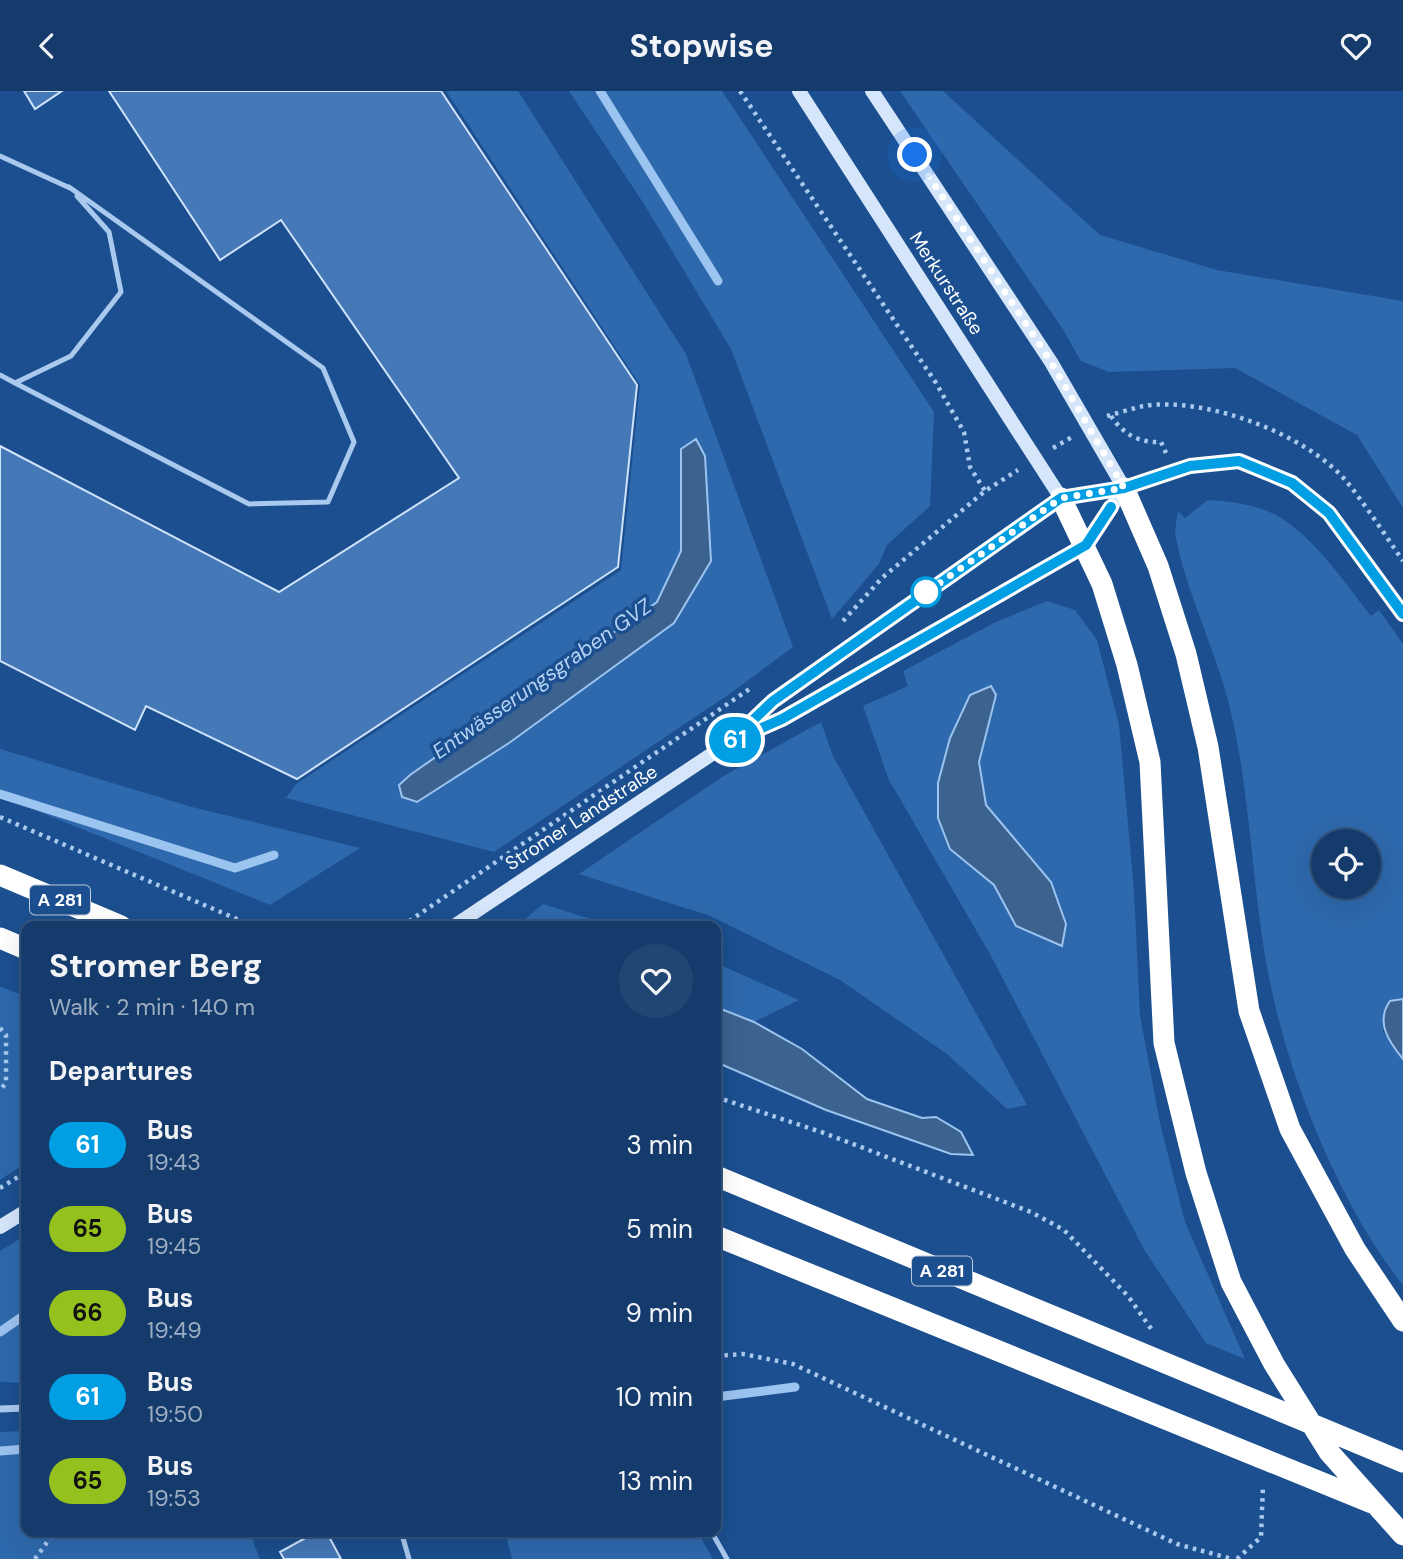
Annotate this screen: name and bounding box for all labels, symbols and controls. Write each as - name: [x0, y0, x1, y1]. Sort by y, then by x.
- text: Stopwise: [630, 25, 774, 67]
- icon: back: [28, 27, 66, 65]
- icon: heart: [1337, 27, 1375, 65]
- your location: [897, 137, 932, 172]
- street label: Merkurstraße: [904, 227, 989, 340]
- unlabelled marker: [911, 577, 941, 607]
- water label: Entwässerungsgraben GVZ: [427, 592, 658, 765]
- line badge: 61: [704, 717, 766, 763]
- text: 61: [723, 724, 747, 755]
- street label: Stromer Landstraße: [500, 759, 662, 876]
- map controls: [1311, 829, 1381, 899]
- button: locate: [1311, 829, 1381, 899]
- road number: A 281: [30, 885, 90, 915]
- text: Stromer Berg: [49, 944, 262, 987]
- button: heart: [619, 944, 693, 1018]
- text: Walk · 2 min · 140 m: [49, 992, 255, 1022]
- text: Departures: [49, 1054, 193, 1088]
- text: Bus: [147, 1113, 193, 1147]
- text: 3 min: [626, 1128, 693, 1162]
- text: 61: [76, 1129, 99, 1160]
- text: 19:43: [147, 1147, 201, 1177]
- text: Bus: [147, 1197, 193, 1231]
- text: 5 min: [626, 1212, 693, 1246]
- text: 65: [73, 1213, 102, 1244]
- text: 19:45: [147, 1231, 201, 1261]
- road number: A 281: [912, 1257, 972, 1286]
- text: Bus: [147, 1281, 193, 1315]
- text: 9 min: [625, 1296, 693, 1330]
- text: 66: [72, 1297, 103, 1328]
- text: 19:49: [147, 1315, 202, 1345]
- text: Bus: [147, 1365, 193, 1399]
- text: 10 min: [616, 1380, 693, 1414]
- text: 61: [76, 1381, 99, 1412]
- text: 19:50: [147, 1399, 203, 1429]
- text: Bus: [147, 1449, 193, 1483]
- text: 13 min: [618, 1464, 693, 1498]
- text: 65: [73, 1465, 102, 1496]
- text: 19:53: [147, 1483, 201, 1513]

